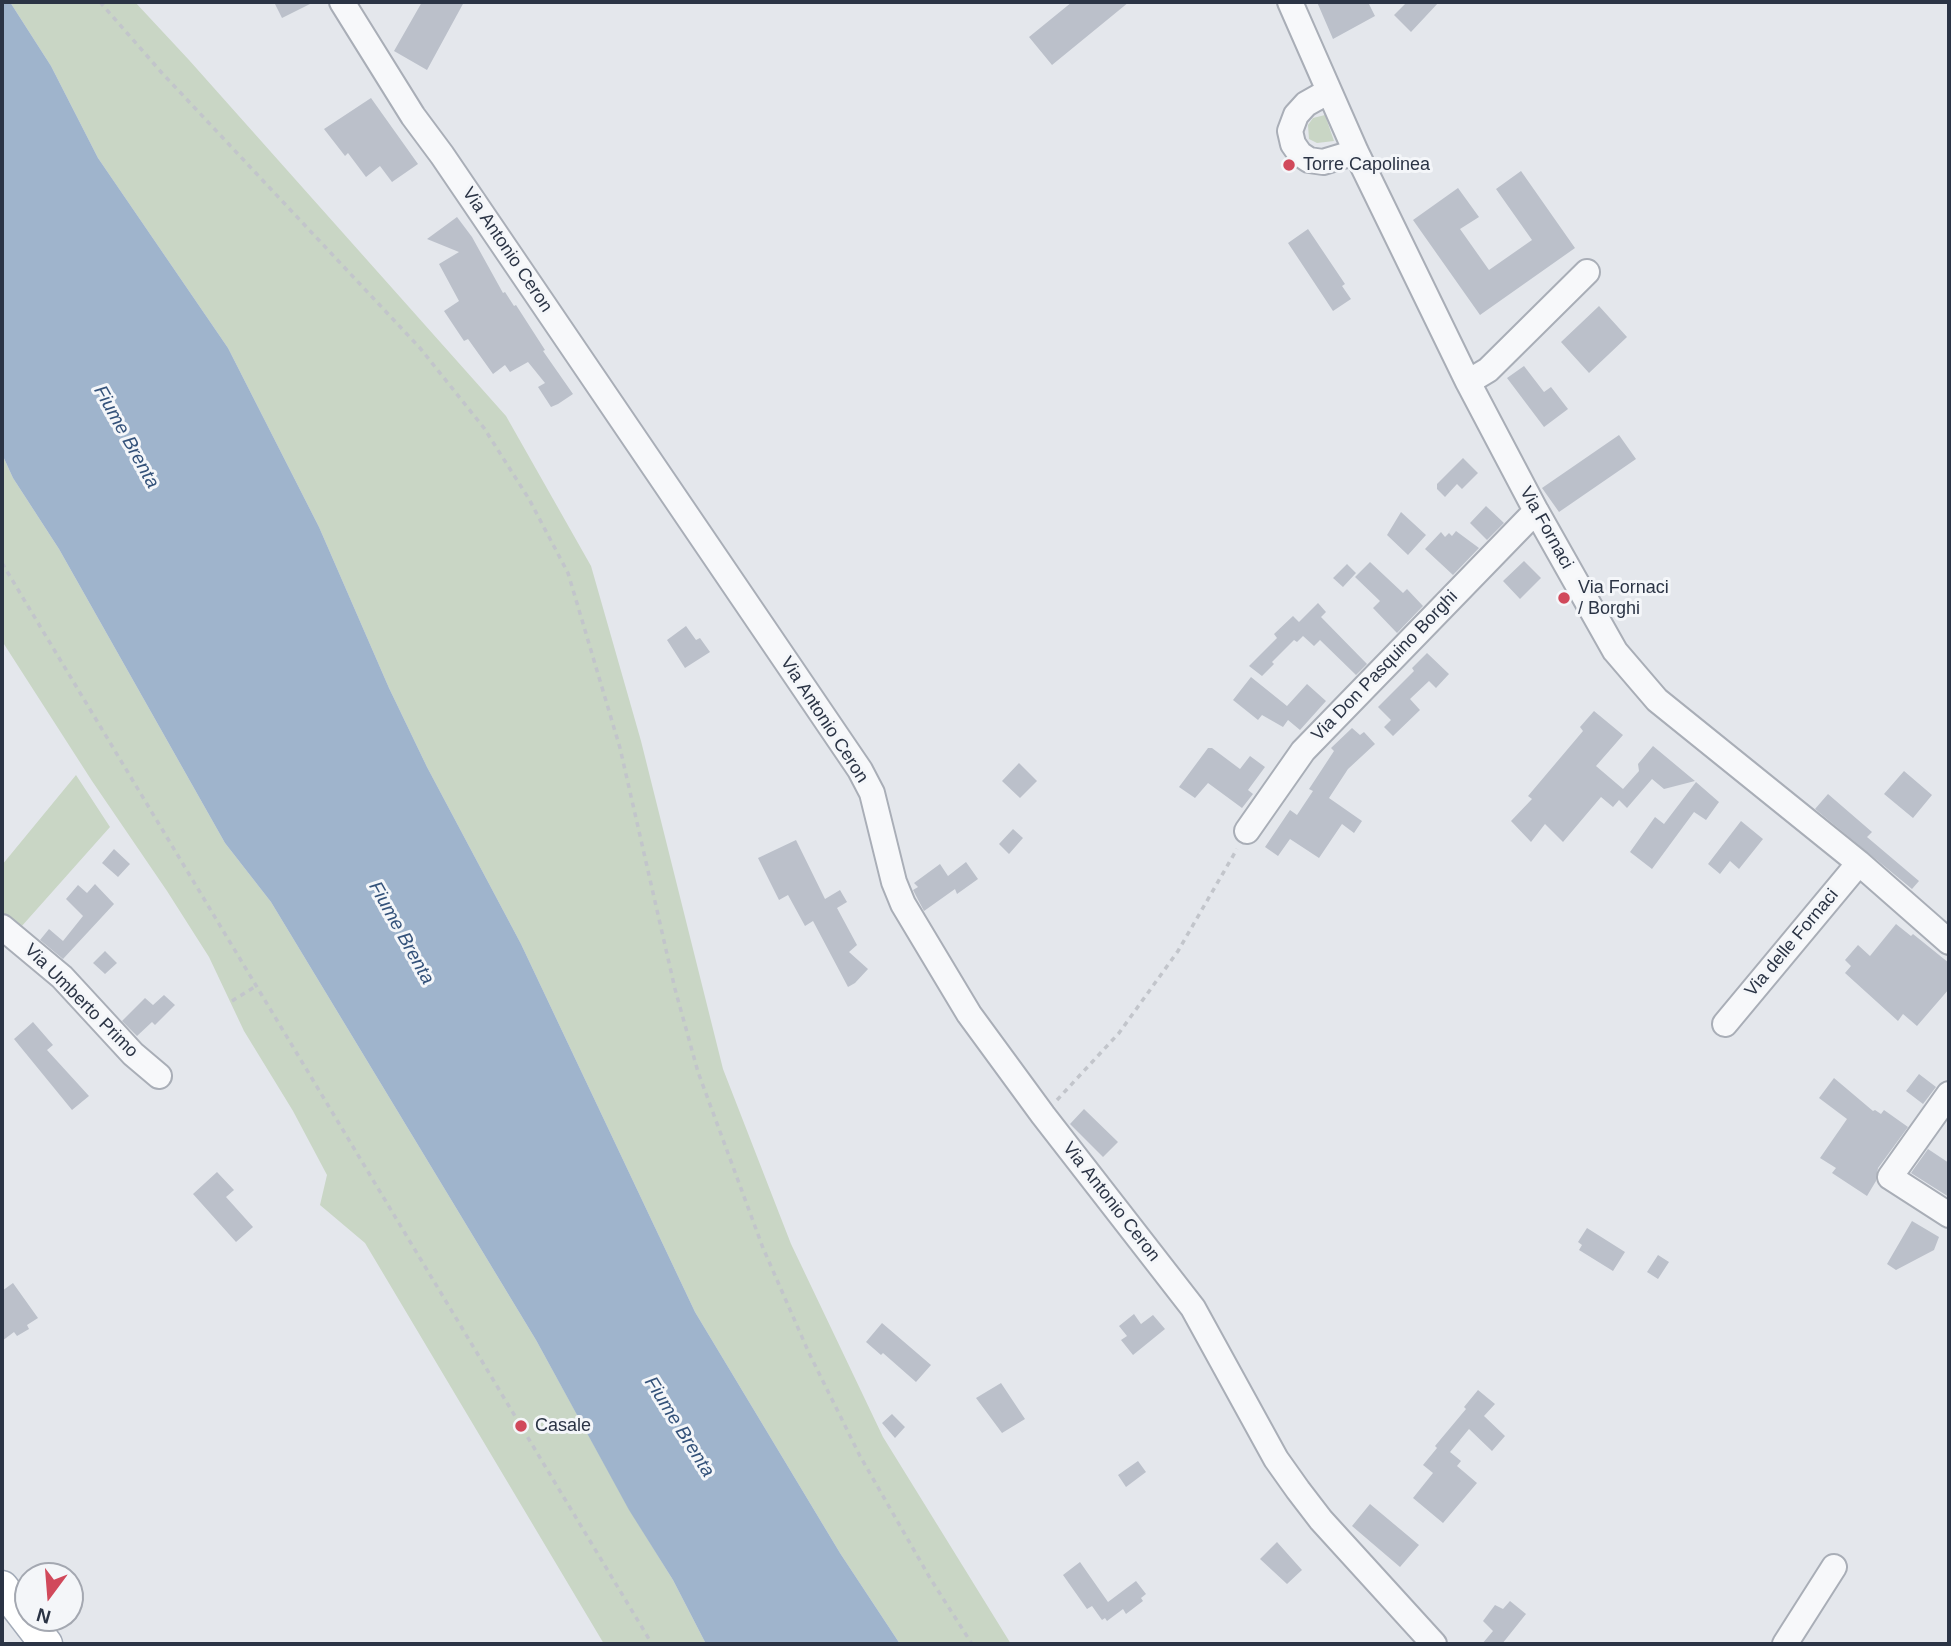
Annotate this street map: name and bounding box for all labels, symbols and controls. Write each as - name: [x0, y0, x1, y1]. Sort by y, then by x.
- place label: Torre Capolinea: [1303, 154, 1430, 176]
- marker: Torre Capolinea: [1281, 157, 1297, 173]
- street label: Via Antonio Ceron: [457, 184, 557, 316]
- water label: Fiume Brenta: [88, 382, 164, 492]
- street label: Via Fornaci: [1515, 483, 1577, 573]
- place label: Via Fornaci / Borghi: [1578, 577, 1669, 620]
- street label: Via Don Pasquino Borghi: [1307, 586, 1463, 746]
- marker: Via Fornaci / Borghi: [1556, 590, 1572, 606]
- street label: Via Antonio Ceron: [775, 653, 873, 787]
- water label: Fiume Brenta: [363, 878, 439, 988]
- street label: Via delle Fornaci: [1741, 885, 1843, 1001]
- street label: Via Umberto Primo: [20, 940, 142, 1062]
- street label: Via Antonio Ceron: [1058, 1138, 1164, 1266]
- water label: Fiume Brenta: [639, 1373, 719, 1481]
- place label: Casale: [535, 1415, 591, 1437]
- marker: Casale: [513, 1418, 529, 1434]
- north arrow: [14, 1562, 84, 1632]
- text: N: [34, 1604, 53, 1628]

